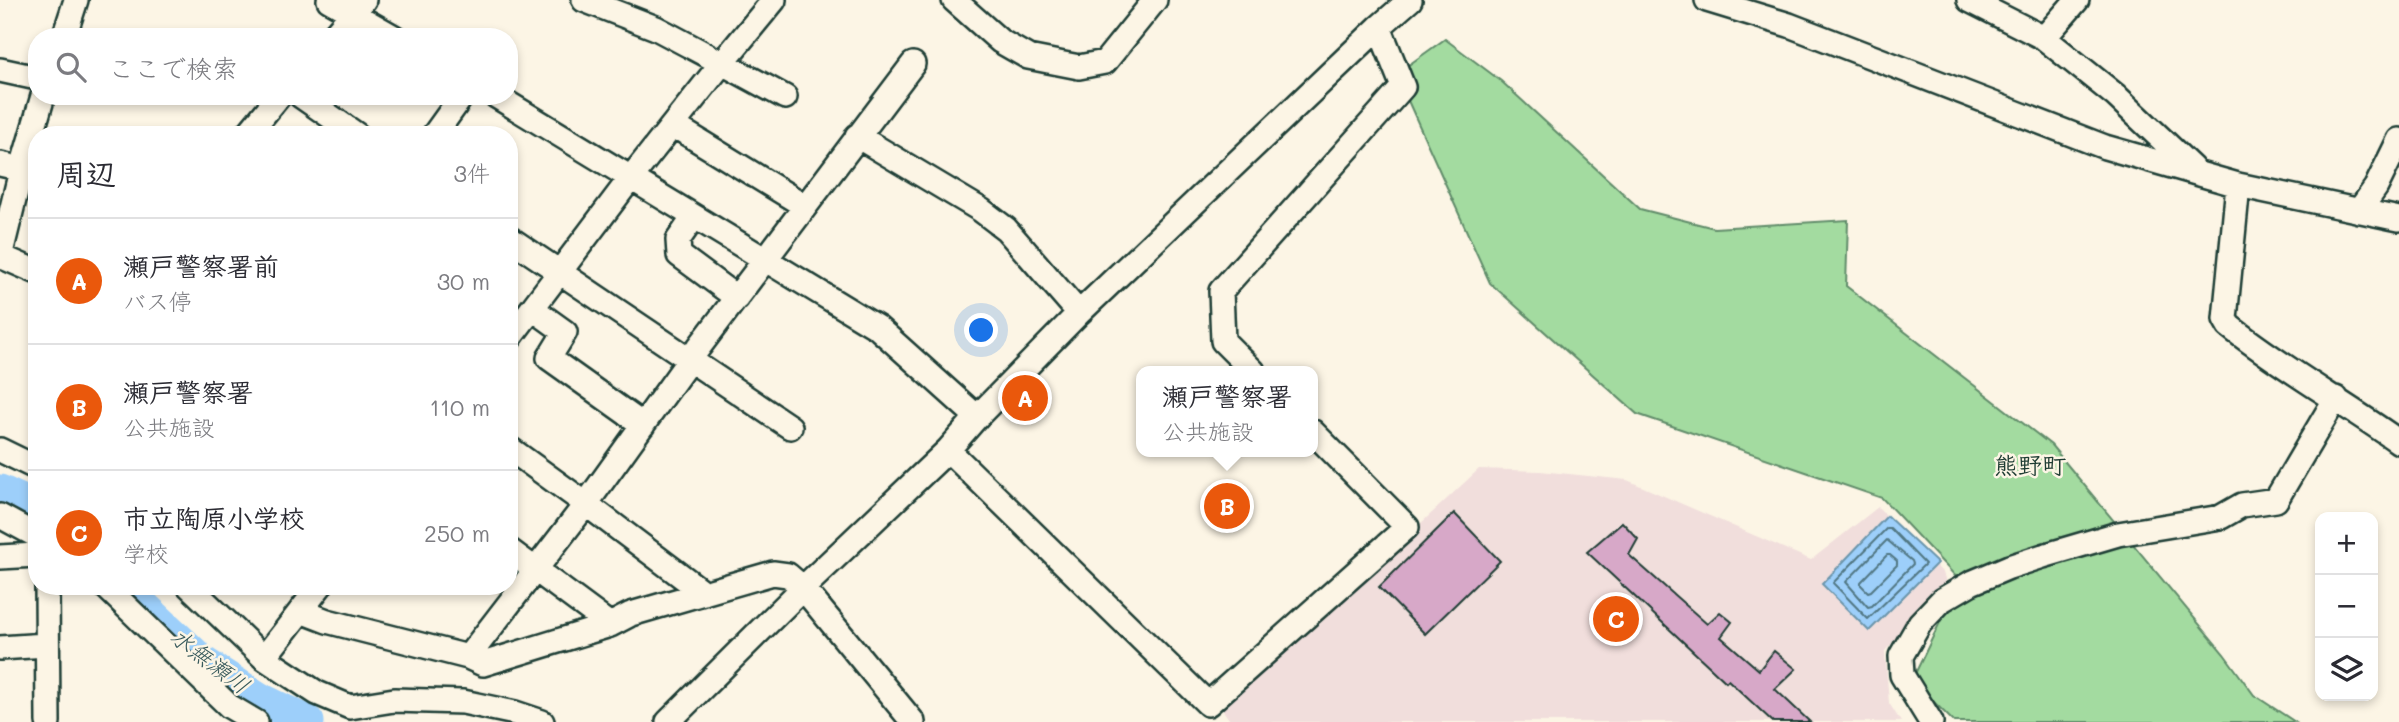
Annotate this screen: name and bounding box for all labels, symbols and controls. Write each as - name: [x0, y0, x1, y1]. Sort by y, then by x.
- search box: [28, 28, 518, 105]
- icon: search: [52, 48, 90, 86]
- text: ここで検索: [108, 51, 238, 85]
- text: 周辺: [56, 153, 116, 193]
- text: 3件: [454, 158, 490, 188]
- text: 瀬戸警察署前: [123, 249, 279, 283]
- text: A: [71, 266, 87, 296]
- text: 30 m: [437, 266, 490, 296]
- text: バス停: [123, 286, 192, 316]
- your location: [964, 313, 998, 347]
- popup: [1136, 366, 1318, 457]
- pin: A: [1002, 372, 1048, 424]
- text: 瀬戸警察署: [123, 375, 253, 409]
- text: 瀬戸警察署: [1162, 379, 1292, 413]
- text: B: [71, 392, 87, 422]
- text: 110 m: [430, 392, 490, 422]
- text: 公共施設: [123, 412, 215, 442]
- text: 公共施設: [1162, 416, 1254, 446]
- district label: 熊野町: [1994, 449, 2066, 480]
- pin: B: [1204, 480, 1250, 532]
- text: 市立陶原小学校: [123, 501, 305, 535]
- map controls: [2315, 512, 2378, 701]
- button: +: [2315, 512, 2378, 575]
- text: C: [70, 518, 88, 548]
- text: 250 m: [424, 518, 490, 548]
- text: 学校: [123, 538, 169, 568]
- button: −: [2315, 575, 2378, 638]
- pin: C: [1593, 593, 1639, 645]
- water label: 水無瀬川: [165, 621, 256, 700]
- button: layers: [2315, 638, 2378, 701]

